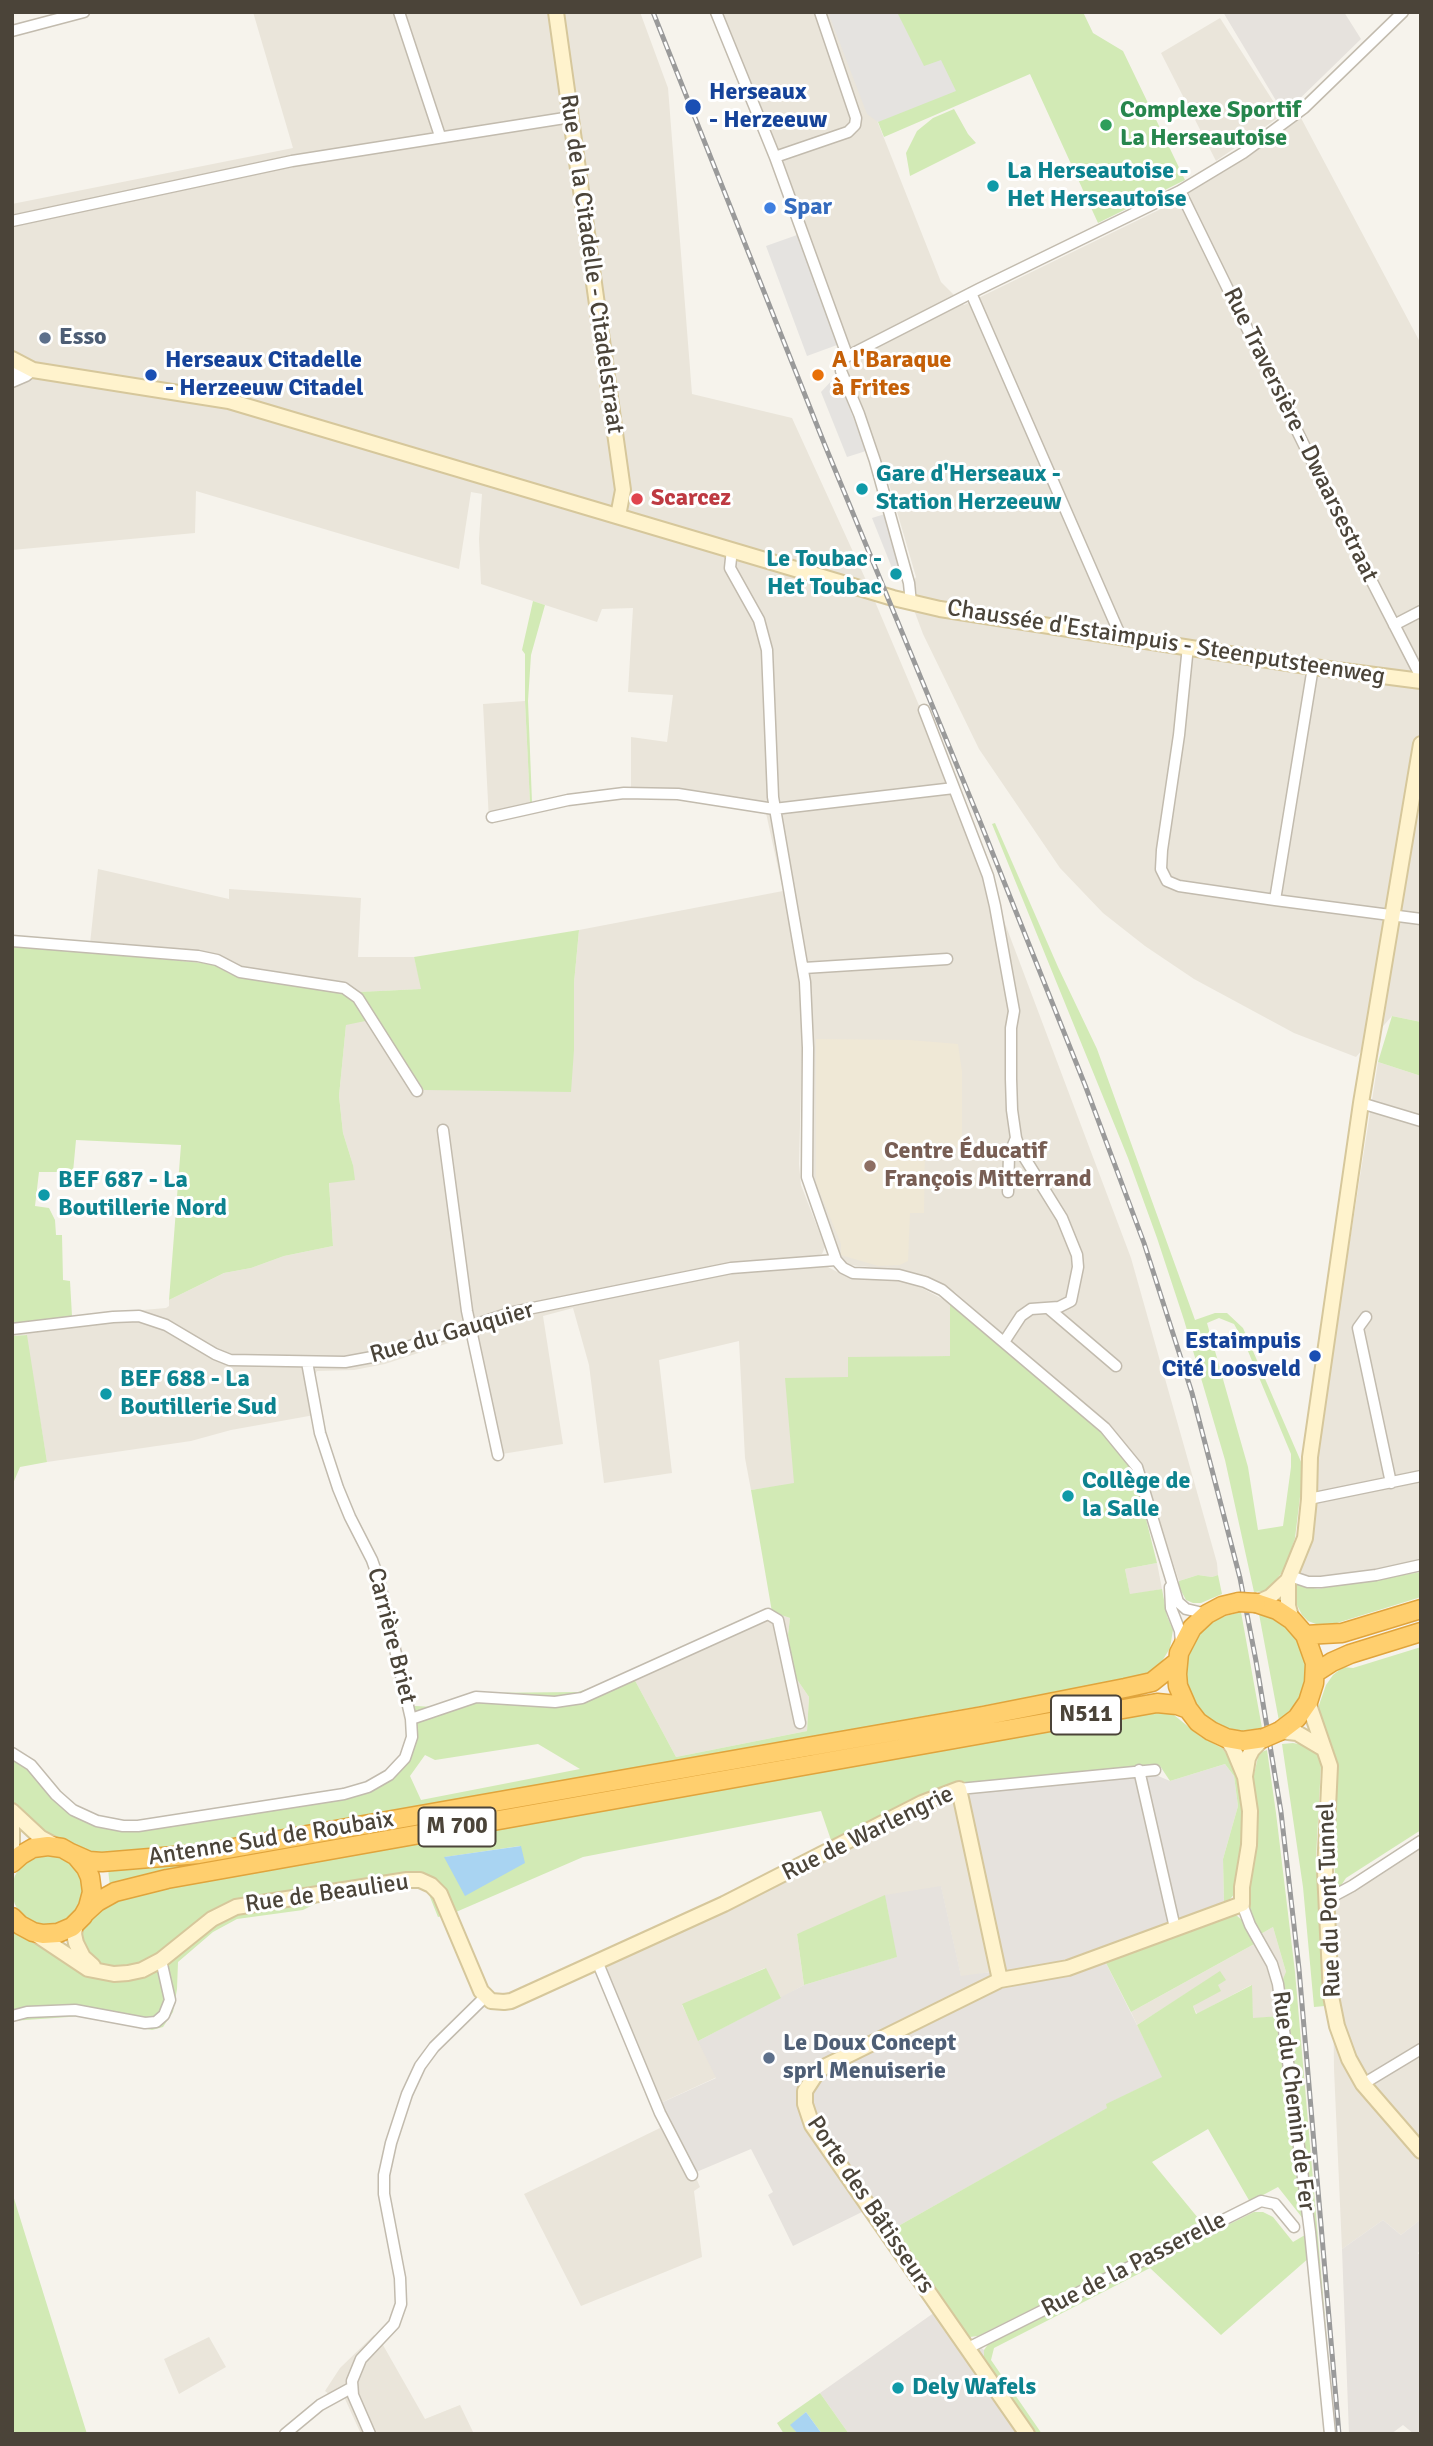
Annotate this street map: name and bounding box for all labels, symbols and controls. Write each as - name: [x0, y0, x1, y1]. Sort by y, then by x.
- place label: Herseaux - Herzeeuw: [709, 79, 827, 135]
- street label: Rue de la Citadelle - Citadelstraat: [553, 92, 629, 436]
- marker: Herseaux - Herzeeuw: [683, 97, 703, 117]
- place label: Complexe Sportif La Herseautoise: [1120, 97, 1301, 153]
- marker: Complexe Sportif La Herseautoise: [1098, 117, 1114, 133]
- place label: La Herseautoise - Het Herseautoise: [1007, 158, 1188, 214]
- marker: La Herseautoise - Het Herseautoise: [985, 178, 1001, 194]
- place label: Spar: [784, 194, 832, 222]
- marker: Spar: [762, 200, 778, 216]
- street label: Rue Traversière - Dwaarsestraat: [1216, 283, 1384, 587]
- place label: Esso: [59, 324, 107, 352]
- marker: Esso: [37, 330, 53, 346]
- place label: Herseaux Citadelle - Herzeeuw Citadel: [165, 347, 364, 403]
- place label: A l'Baraque à Frites: [832, 347, 951, 403]
- marker: Herseaux Citadelle - Herzeeuw Citadel: [143, 367, 159, 383]
- marker: A l'Baraque à Frites: [810, 367, 826, 383]
- place label: Gare d'Herseaux - Station Herzeeuw: [876, 461, 1061, 517]
- marker: Gare d'Herseaux - Station Herzeeuw: [854, 481, 870, 497]
- place label: Scarcez: [651, 485, 731, 513]
- marker: Scarcez: [629, 491, 645, 507]
- place label: Le Toubac - Het Toubac: [766, 546, 882, 602]
- marker: Le Toubac - Het Toubac: [888, 566, 904, 582]
- street label: Chaussée d'Estaimpuis - Steenputsteenweg: [945, 594, 1387, 692]
- place label: Centre Éducatif François Mitterrand: [884, 1138, 1092, 1194]
- marker: Centre Éducatif François Mitterrand: [862, 1158, 878, 1174]
- place label: BEF 687 - La Boutillerie Nord: [58, 1167, 227, 1223]
- marker: BEF 687 - La Boutillerie Nord: [36, 1187, 52, 1203]
- street label: Rue du Gauquier: [367, 1296, 537, 1370]
- place label: Estaimpuis Cité Loosveld: [1162, 1328, 1301, 1384]
- marker: Estaimpuis Cité Loosveld: [1307, 1348, 1323, 1364]
- place label: BEF 688 - La Boutillerie Sud: [120, 1366, 277, 1422]
- marker: BEF 688 - La Boutillerie Sud: [98, 1386, 114, 1402]
- place label: Collège de la Salle: [1082, 1468, 1190, 1524]
- marker: Collège de la Salle: [1060, 1488, 1076, 1504]
- street label: Carrière Briet: [360, 1565, 422, 1707]
- road number: N511: [1051, 1696, 1121, 1734]
- street label: Rue de Warlengrie: [778, 1780, 958, 1888]
- street label: Rue du Pont Tunnel: [1312, 1802, 1348, 1998]
- street label: Antenne Sud de Roubaix: [146, 1805, 396, 1873]
- road number: M 700: [419, 1808, 496, 1846]
- street label: Rue de Beaulieu: [243, 1868, 411, 1920]
- street label: Rue du Chemin de Fer: [1265, 1989, 1321, 2213]
- place label: Le Doux Concept sprl Menuiserie: [783, 2030, 956, 2086]
- marker: Le Doux Concept sprl Menuiserie: [761, 2050, 777, 2066]
- street label: Porte des Bâtisseurs: [800, 2111, 940, 2299]
- street label: Rue de la Passerelle: [1037, 2206, 1231, 2324]
- place label: Dely Wafels: [912, 2374, 1036, 2402]
- marker: Dely Wafels: [890, 2380, 906, 2396]

